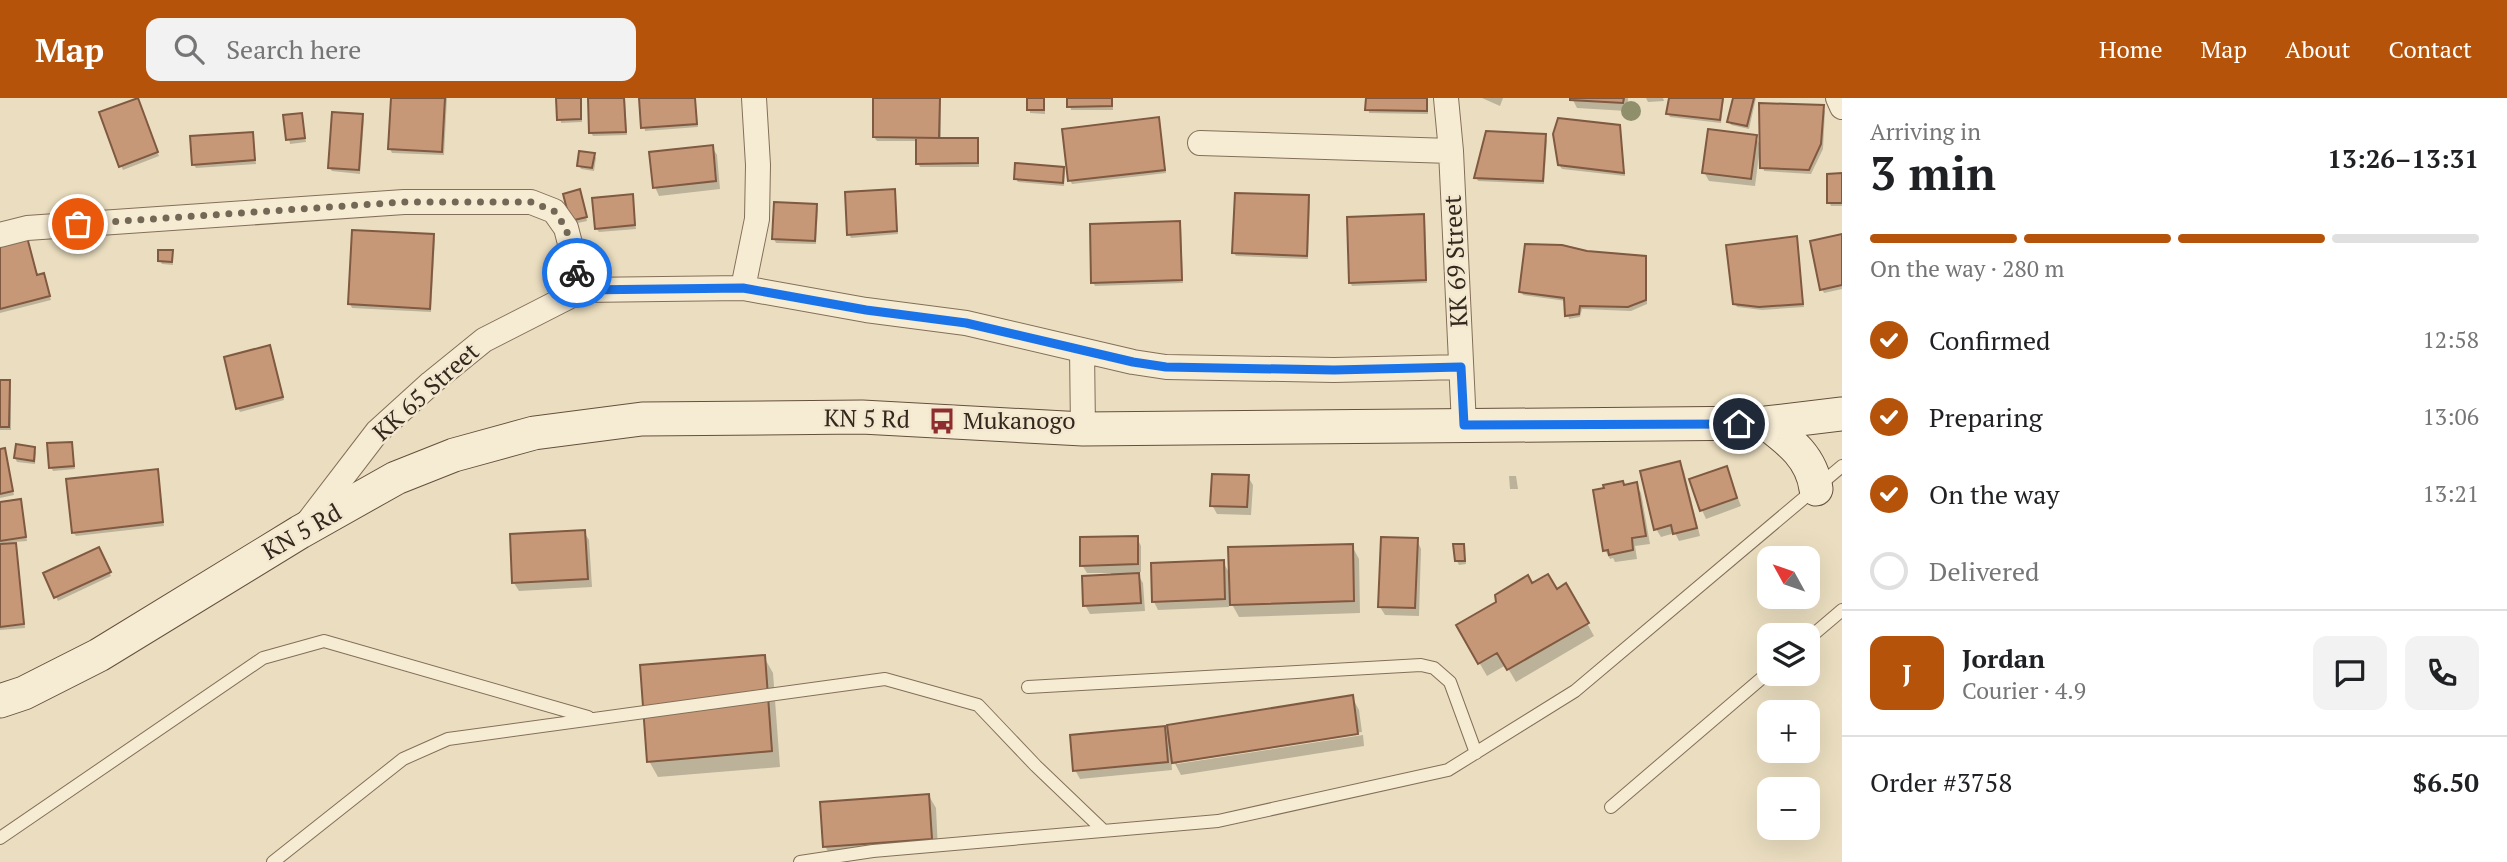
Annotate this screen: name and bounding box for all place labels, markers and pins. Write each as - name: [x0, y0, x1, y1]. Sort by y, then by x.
- pin: [48, 194, 108, 254]
- pin: [1709, 394, 1769, 454]
- place label: Mukanogo: [963, 404, 1076, 436]
- bus stop icon: Mukanogo: [927, 406, 957, 436]

